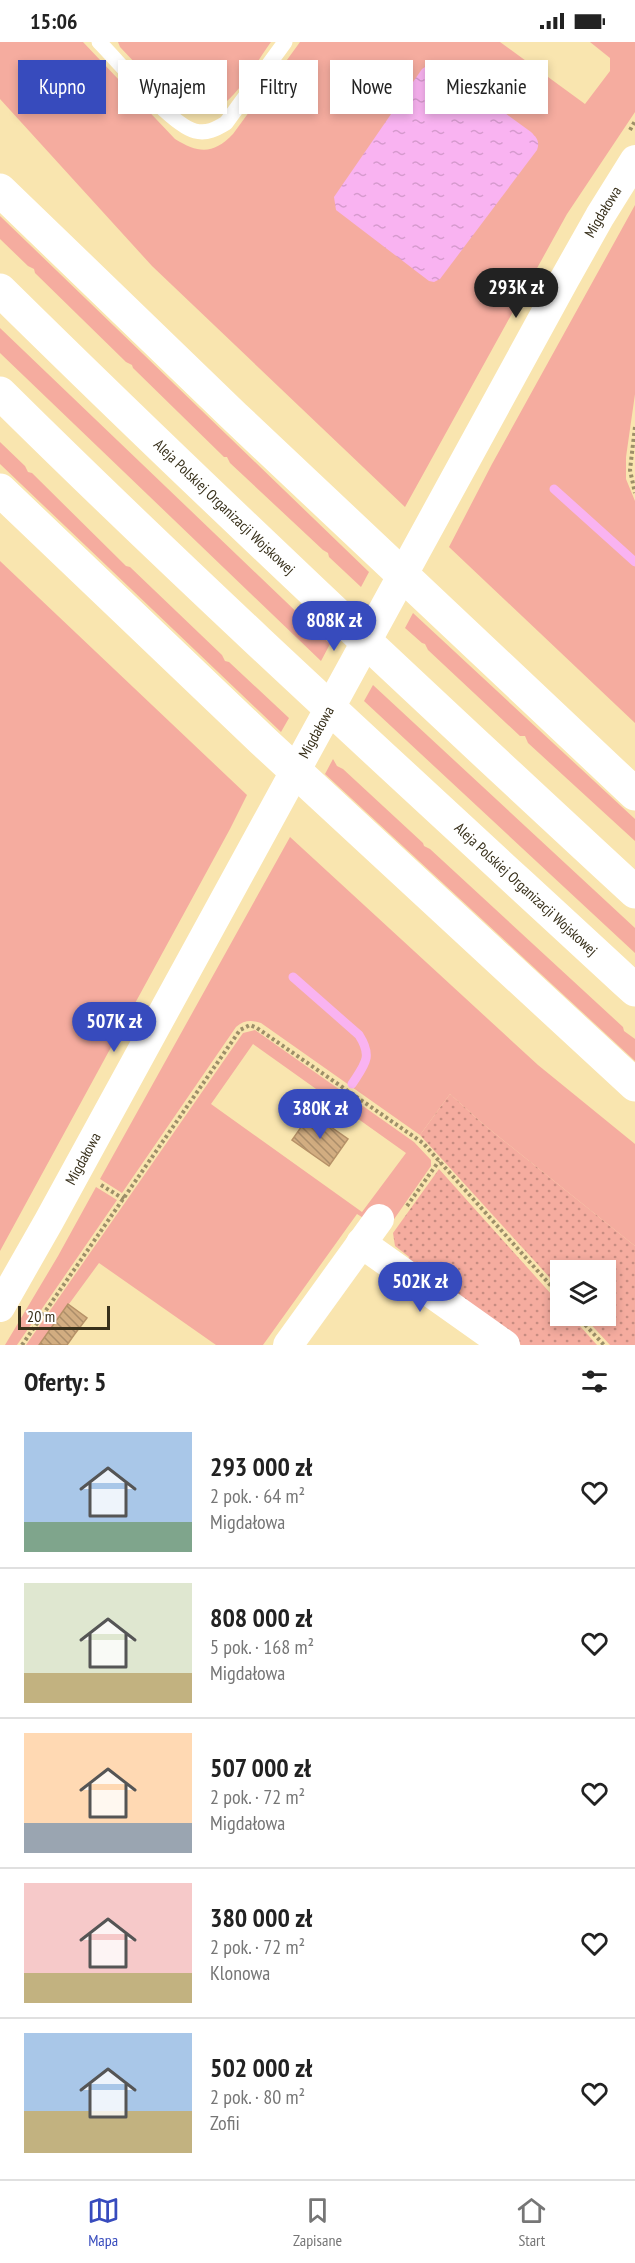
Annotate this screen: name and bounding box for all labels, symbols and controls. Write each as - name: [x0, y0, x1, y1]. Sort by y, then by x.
- text: 15:06: [30, 7, 78, 35]
- chip: Kupno: [18, 60, 106, 114]
- chip: Wynajem: [118, 60, 227, 114]
- chip: Filtry: [239, 60, 318, 114]
- chip: Nowe: [330, 60, 413, 114]
- chip: Mieszkanie: [425, 60, 548, 114]
- street label: Migdałowa: [580, 183, 625, 241]
- pin: 293K zł: [461, 268, 571, 319]
- text: 293K zł: [488, 274, 544, 300]
- street label: Aleja Polskiej Organizacji Wojskowej: [150, 435, 299, 578]
- pin: 808K zł: [279, 601, 389, 652]
- text: 808K zł: [306, 607, 362, 633]
- street label: Migdałowa: [294, 703, 338, 762]
- street label: Aleja Polskiej Organizacji Wojskowej: [451, 818, 602, 960]
- pin: 507K zł: [59, 1002, 169, 1053]
- text: 507K zł: [86, 1008, 142, 1034]
- pin: 380K zł: [265, 1089, 375, 1140]
- text: 380K zł: [292, 1095, 348, 1121]
- street label: Migdałowa: [61, 1129, 105, 1188]
- map controls: [550, 1260, 616, 1326]
- button: layers: [550, 1260, 616, 1326]
- pin: 502K zł: [365, 1262, 475, 1313]
- text: 502K zł: [392, 1268, 448, 1294]
- scale bar: [18, 1303, 110, 1330]
- text: 20 m: [27, 1306, 55, 1326]
- text: Oferty: 5: [24, 1365, 106, 1398]
- icon: filters: [578, 1365, 611, 1398]
- text: 293 000 zł: [210, 1450, 312, 1483]
- icon: home: [72, 1456, 144, 1528]
- icon: heart: [578, 1476, 611, 1509]
- text: 2 pok. · 64 m²: [210, 1483, 305, 1509]
- text: Migdałowa: [210, 1509, 285, 1535]
- text: 808 000 zł: [210, 1601, 312, 1634]
- icon: home: [72, 1607, 144, 1679]
- icon: heart: [578, 1627, 611, 1660]
- text: 5 pok. · 168 m²: [210, 1634, 314, 1660]
- text: Migdałowa: [210, 1660, 285, 1686]
- text: 507 000 zł: [210, 1751, 311, 1784]
- icon: home: [72, 1757, 144, 1829]
- icon: heart: [578, 1777, 611, 1810]
- text: 2 pok. · 72 m²: [210, 1784, 305, 1810]
- text: Migdałowa: [210, 1810, 285, 1836]
- text: 380 000 zł: [210, 1901, 312, 1934]
- icon: home: [72, 1907, 144, 1979]
- icon: heart: [578, 1927, 611, 1960]
- text: 2 pok. · 72 m²: [210, 1934, 305, 1960]
- text: Klonowa: [210, 1960, 270, 1986]
- text: 502 000 zł: [210, 2051, 312, 2084]
- icon: home: [72, 2057, 144, 2129]
- icon: heart: [578, 2077, 611, 2110]
- text: 2 pok. · 80 m²: [210, 2084, 305, 2110]
- text: Zofii: [210, 2110, 240, 2136]
- tab: Mapa: [87, 2194, 120, 2250]
- tab: Zapisane: [293, 2194, 342, 2250]
- tab: Start: [515, 2194, 548, 2250]

